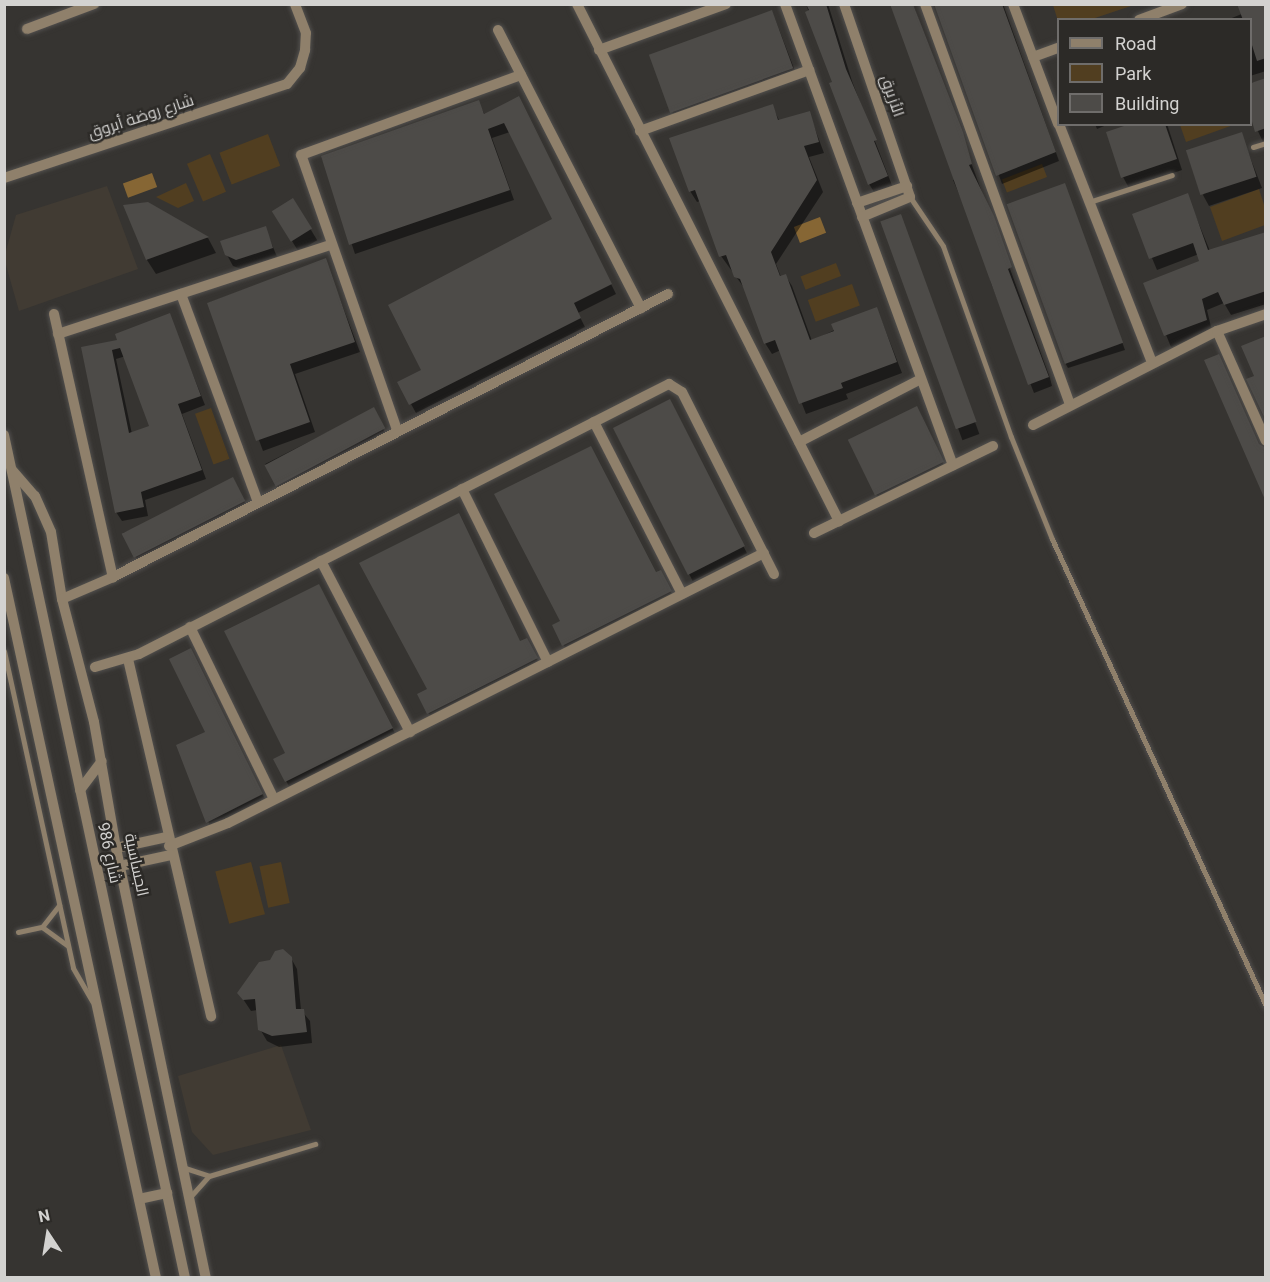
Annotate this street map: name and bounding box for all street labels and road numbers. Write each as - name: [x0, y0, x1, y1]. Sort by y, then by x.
- street label: الأزيرق: [876, 73, 908, 119]
- street label: شارع روضة أبروق: [86, 91, 196, 143]
- street label: شارع 986: [93, 821, 125, 885]
- street label: الجساسية: [120, 832, 152, 898]

